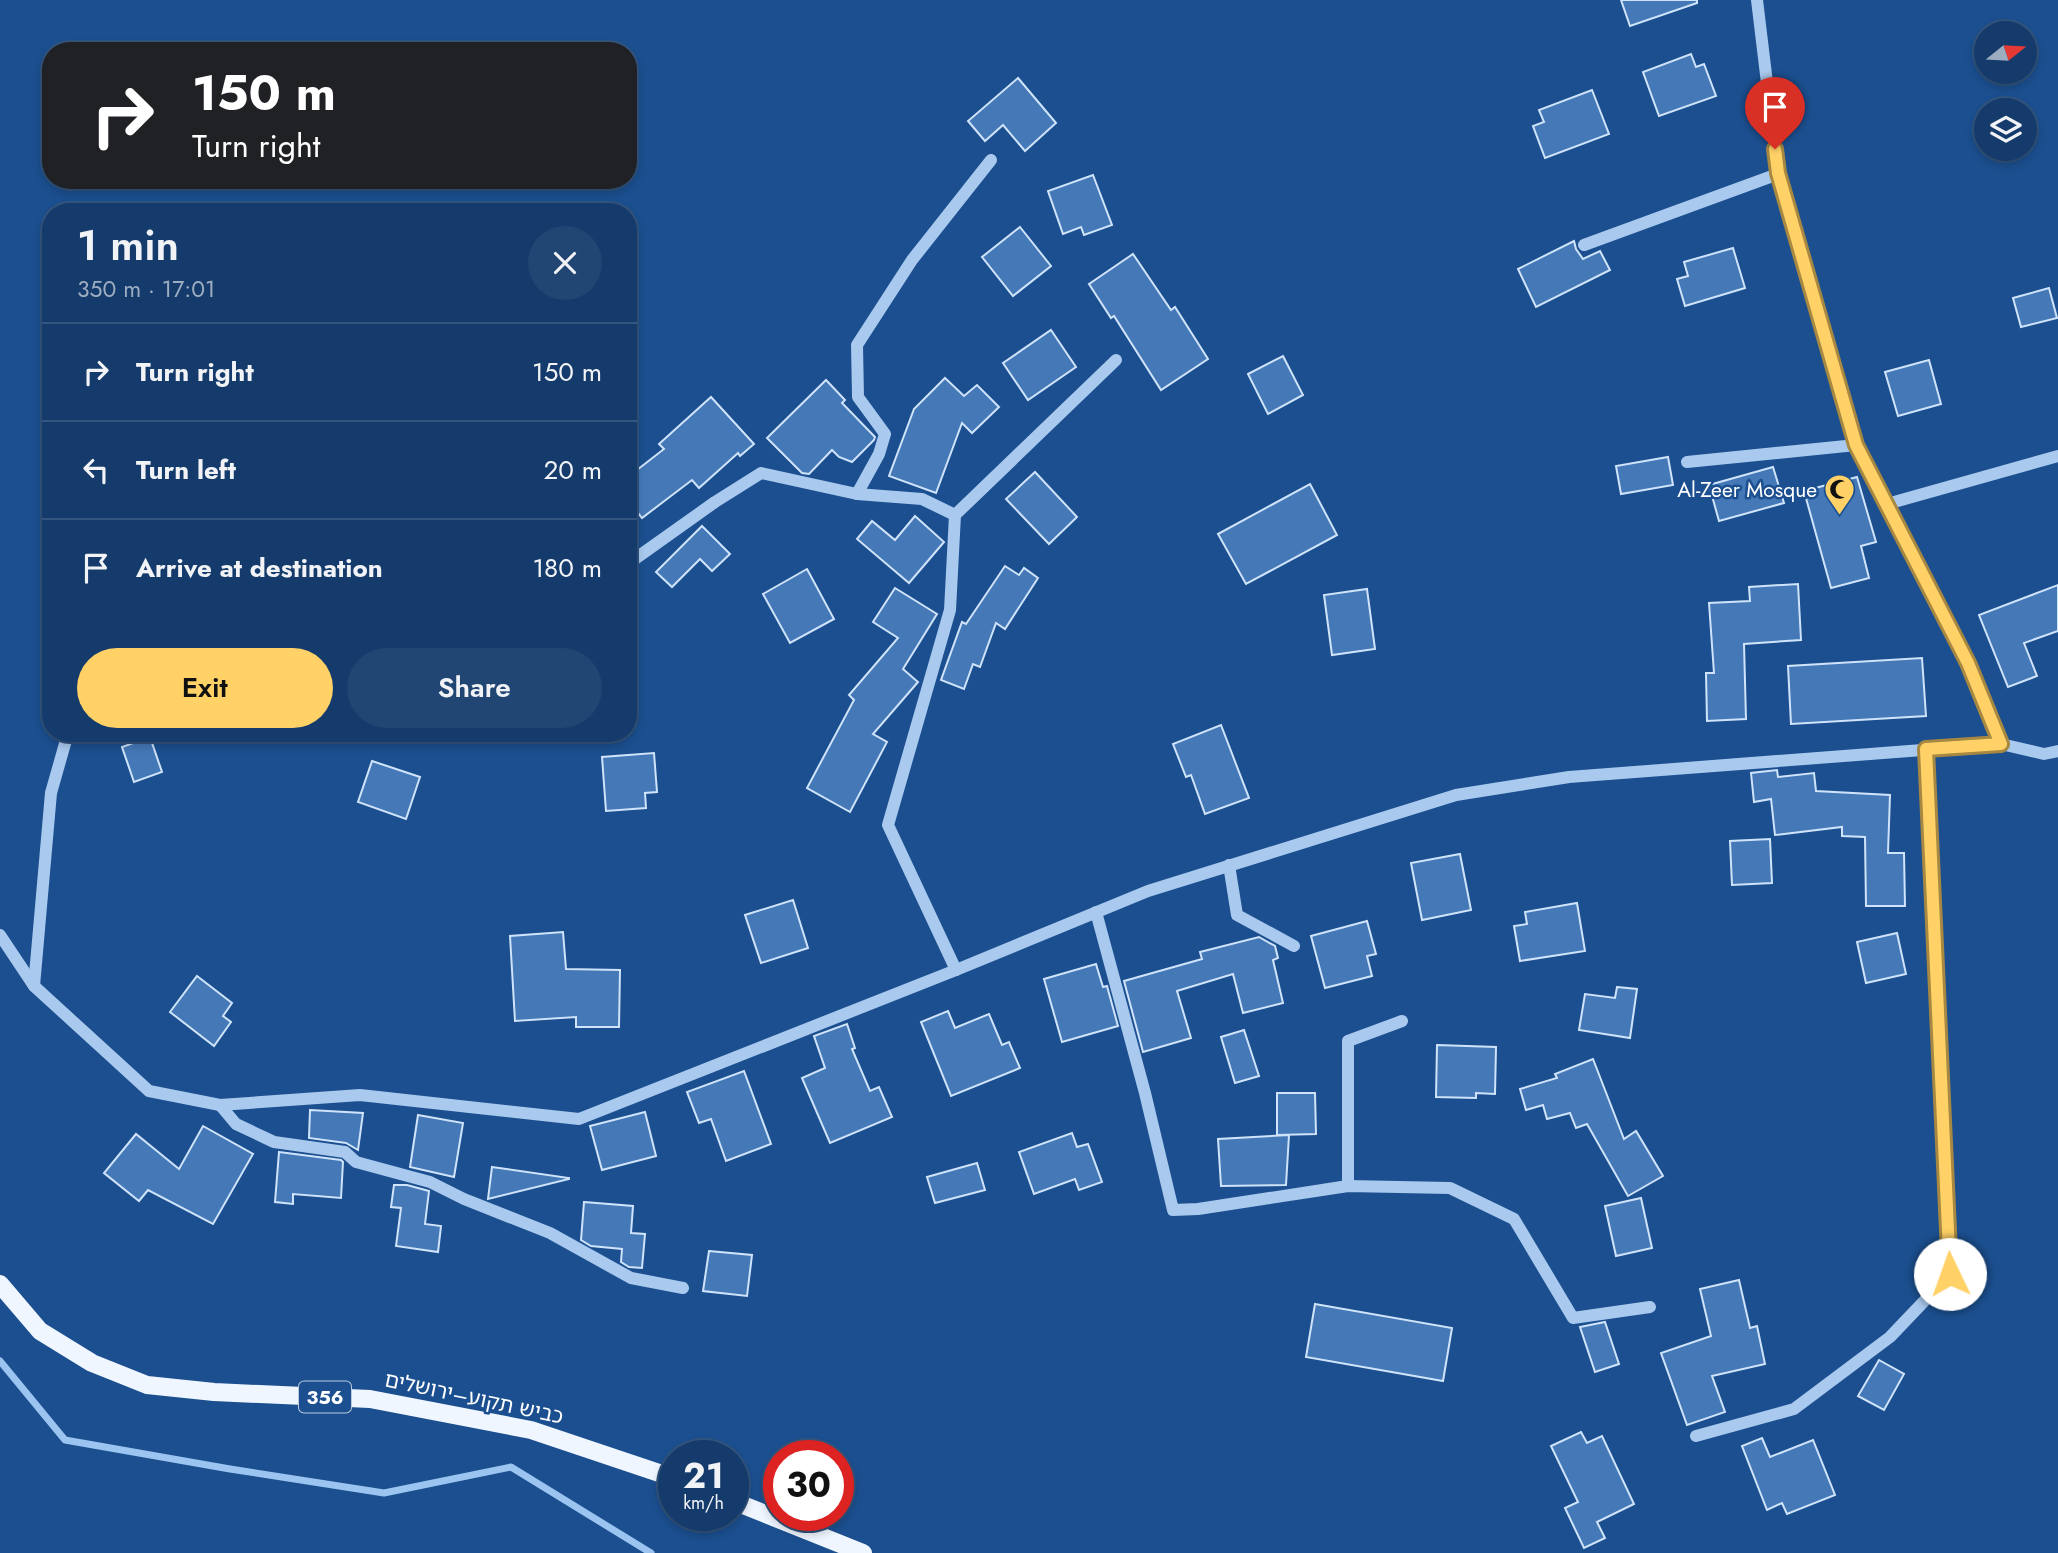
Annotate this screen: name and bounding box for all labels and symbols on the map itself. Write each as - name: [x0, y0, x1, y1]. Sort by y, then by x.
- north arrow: [1974, 21, 2037, 84]
- pin: [1745, 77, 1805, 149]
- mosque icon: Al-Zeer Mosque: [1823, 473, 1857, 517]
- place label: Al-Zeer Mosque: [1677, 475, 1817, 505]
- position arrow: [1913, 1237, 1987, 1311]
- street label: כביש תקוע–ירושלים: [382, 1364, 566, 1432]
- road number: 356: [299, 1382, 351, 1413]
- speed limit sign: 30: [763, 1440, 854, 1531]

